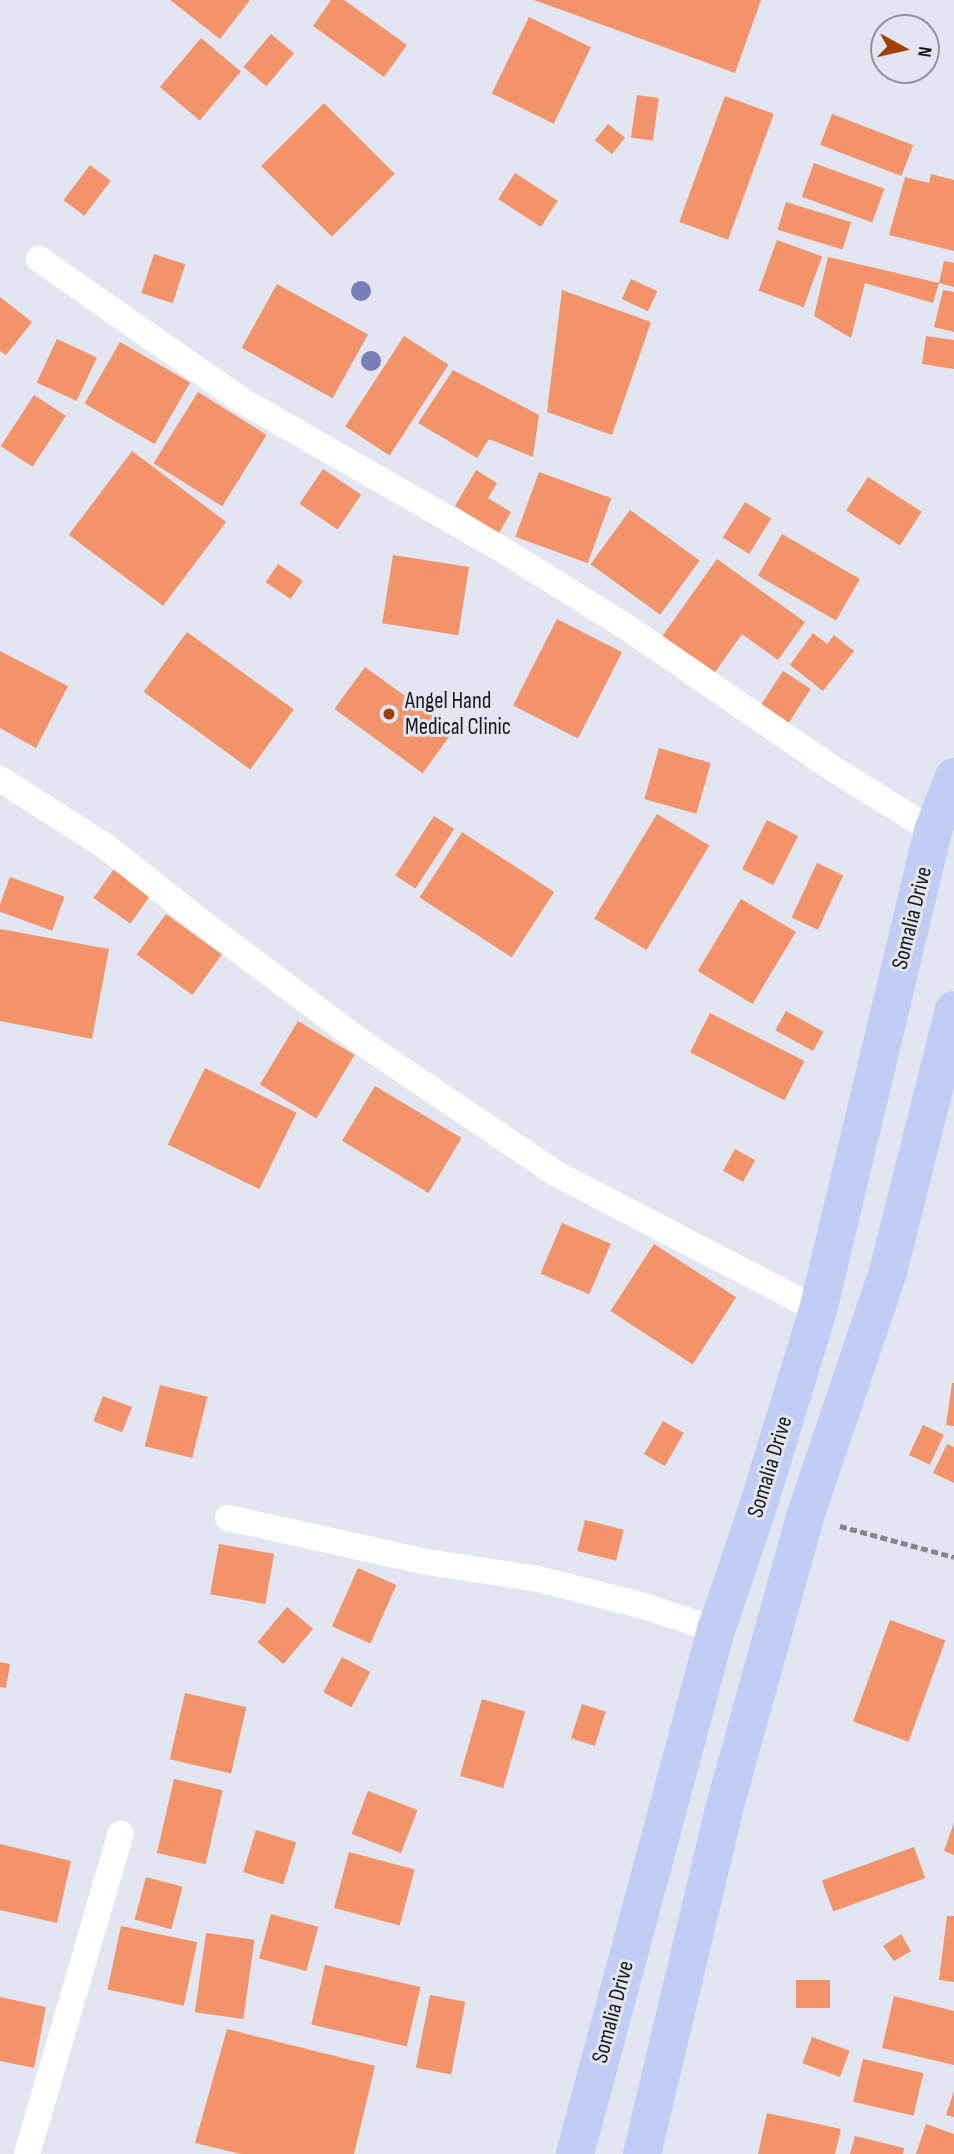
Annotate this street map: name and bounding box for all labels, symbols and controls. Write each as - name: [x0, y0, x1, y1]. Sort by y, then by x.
- north arrow: [870, 14, 940, 84]
- text: N: [912, 45, 936, 58]
- place label: Angel Hand Medical Clinic: [405, 687, 511, 741]
- marker: Angel Hand Medical Clinic: [379, 704, 399, 724]
- street label: Somalia Drive: [886, 864, 938, 972]
- street label: Somalia Drive: [741, 1413, 799, 1521]
- street label: Somalia Drive: [586, 1958, 640, 2066]

